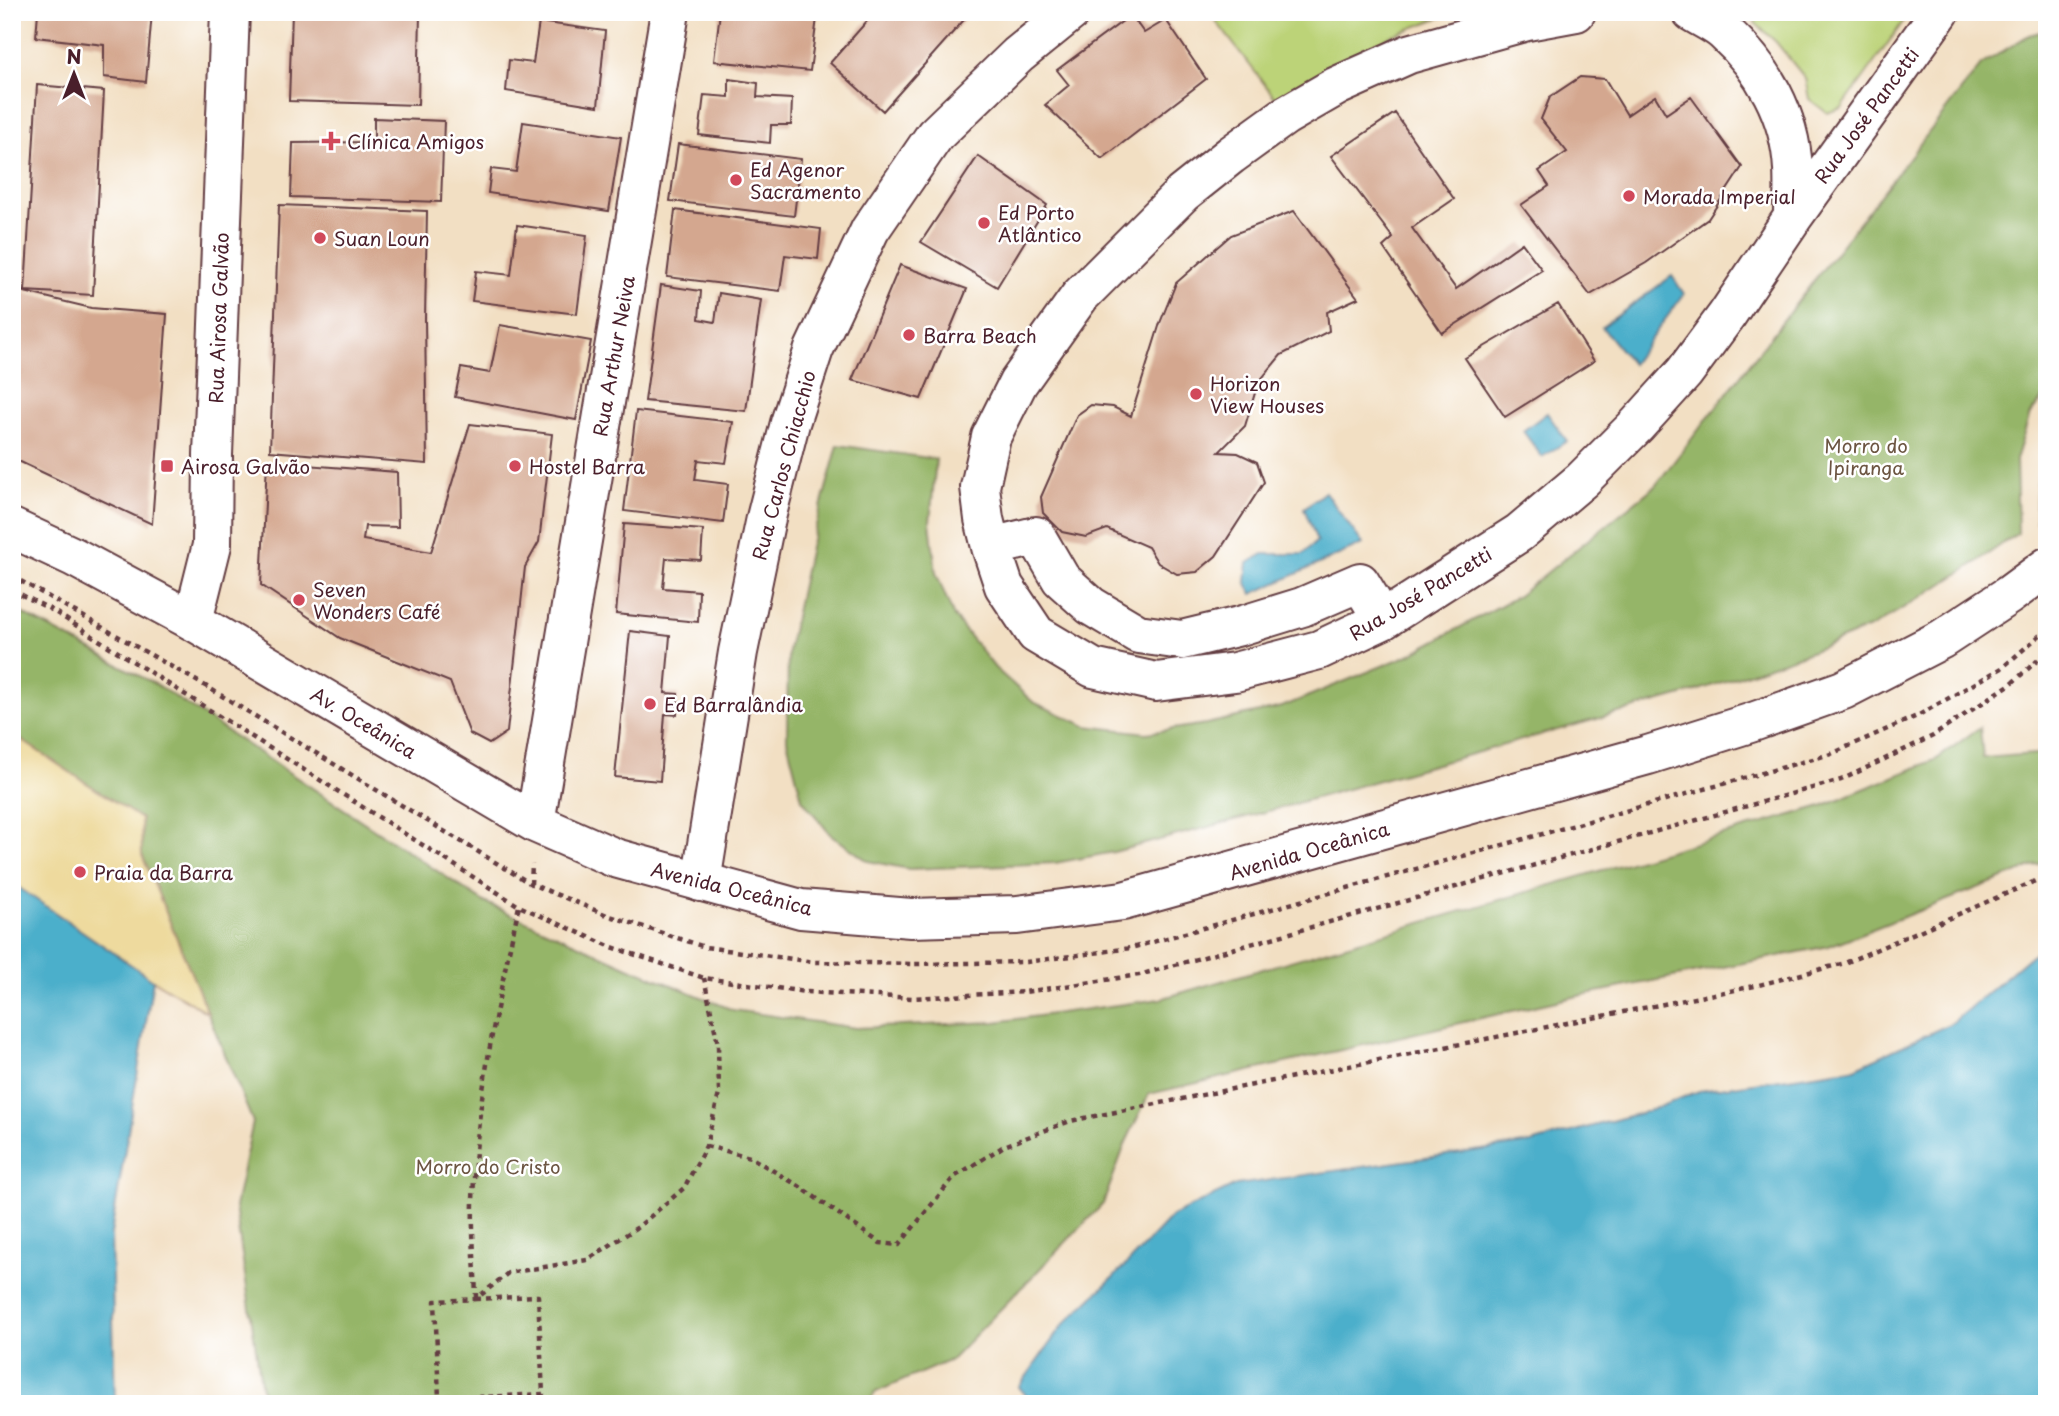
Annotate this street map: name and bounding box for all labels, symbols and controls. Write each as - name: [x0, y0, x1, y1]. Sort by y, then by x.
- north arrow: [38, 38, 108, 108]
- street label: Rua José Pancetti: [1807, 41, 1925, 189]
- text: N: [66, 42, 82, 70]
- place label: Clínica Amigos: [347, 127, 484, 155]
- marker: Clínica Amigos: [321, 131, 341, 151]
- place label: Ed Agenor Sacramento: [750, 155, 861, 205]
- marker: Ed Agenor Sacramento: [728, 172, 744, 188]
- place label: Morada Imperial: [1643, 182, 1796, 210]
- marker: Morada Imperial: [1621, 188, 1637, 204]
- place label: Ed Porto Atlântico: [998, 198, 1082, 248]
- marker: Ed Porto Atlântico: [976, 215, 992, 231]
- place label: Suan Loun: [334, 224, 430, 252]
- marker: Suan Loun: [312, 230, 328, 246]
- street label: Rua Airosa Galvão: [201, 232, 235, 404]
- street label: Rua Arthur Neiva: [585, 273, 641, 439]
- place label: Barra Beach: [923, 321, 1037, 349]
- marker: Barra Beach: [901, 327, 917, 343]
- street label: Rua Carlos Chiacchio: [744, 367, 822, 563]
- place label: Horizon View Houses: [1210, 369, 1324, 419]
- marker: Horizon View Houses: [1188, 386, 1204, 402]
- park label: Morro do Ipiranga: [1824, 431, 1908, 481]
- place label: Airosa Galvão: [181, 452, 310, 480]
- place label: Hostel Barra: [529, 452, 645, 480]
- marker: Airosa Galvão: [159, 458, 175, 474]
- marker: Hostel Barra: [507, 458, 523, 474]
- street label: Rua José Pancetti: [1343, 539, 1497, 647]
- place label: Seven Wonders Café: [313, 575, 440, 625]
- marker: Seven Wonders Café: [291, 592, 307, 608]
- street label: Av. Oceânica: [306, 679, 423, 765]
- place label: Ed Barralândia: [664, 690, 803, 718]
- marker: Ed Barralândia: [642, 696, 658, 712]
- street label: Avenida Oceânica: [1226, 814, 1392, 886]
- street label: Avenida Oceânica: [648, 854, 816, 922]
- place label: Praia da Barra: [94, 858, 233, 886]
- marker: Praia da Barra: [72, 864, 88, 880]
- park label: Morro do Cristo: [416, 1152, 560, 1180]

